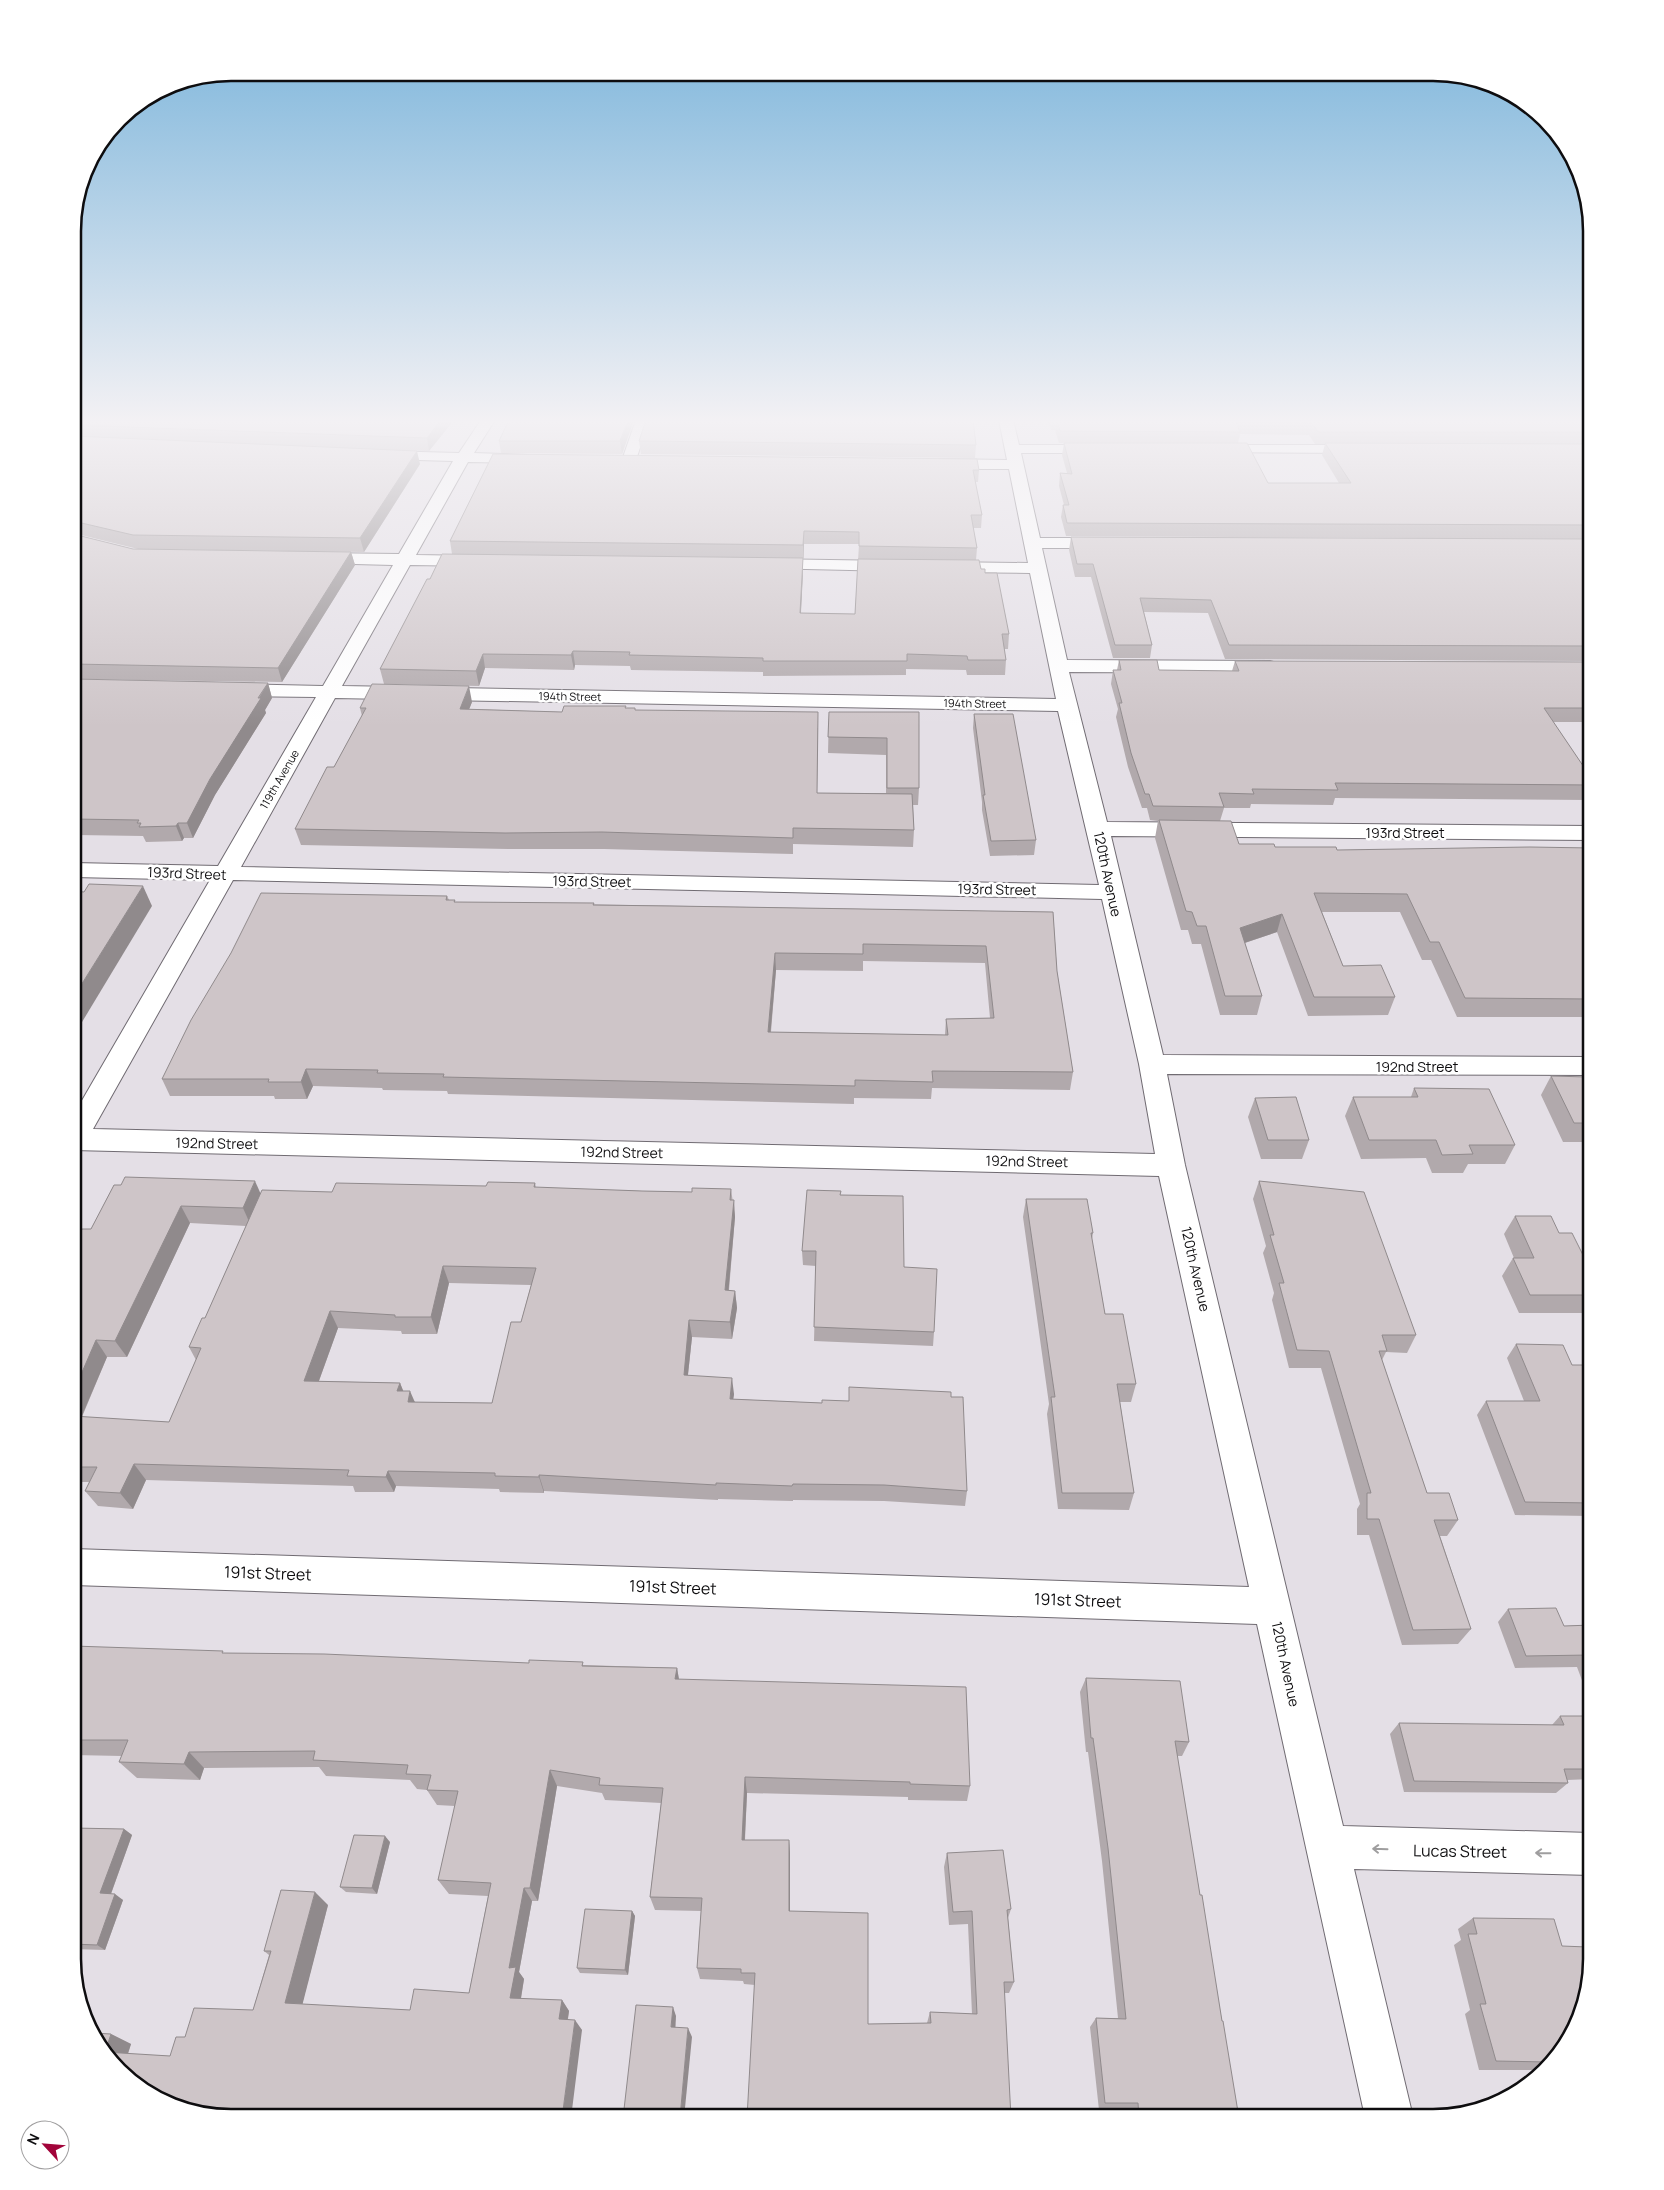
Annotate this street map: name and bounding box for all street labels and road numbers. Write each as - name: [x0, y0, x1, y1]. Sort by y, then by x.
- street label: 194th Street: [538, 688, 602, 704]
- street label: 194th Street: [943, 695, 1007, 711]
- street label: 119th Avenue: [256, 746, 302, 811]
- street label: 193rd Street: [1365, 823, 1445, 842]
- street label: 120th Avenue: [1090, 830, 1126, 918]
- street label: 193rd Street: [147, 862, 227, 884]
- street label: 193rd Street: [552, 871, 632, 891]
- street label: 193rd Street: [957, 879, 1037, 899]
- street label: 192nd Street: [1376, 1057, 1459, 1076]
- street label: 192nd Street: [176, 1133, 259, 1153]
- street label: 192nd Street: [581, 1142, 664, 1162]
- street label: 192nd Street: [986, 1151, 1069, 1171]
- street label: 120th Avenue: [1177, 1225, 1215, 1313]
- street label: 191st Street: [224, 1560, 312, 1586]
- street label: 191st Street: [629, 1574, 717, 1600]
- street label: 191st Street: [1034, 1587, 1122, 1613]
- street label: 120th Avenue: [1268, 1620, 1304, 1708]
- street label: Lucas Street: [1413, 1839, 1507, 1863]

